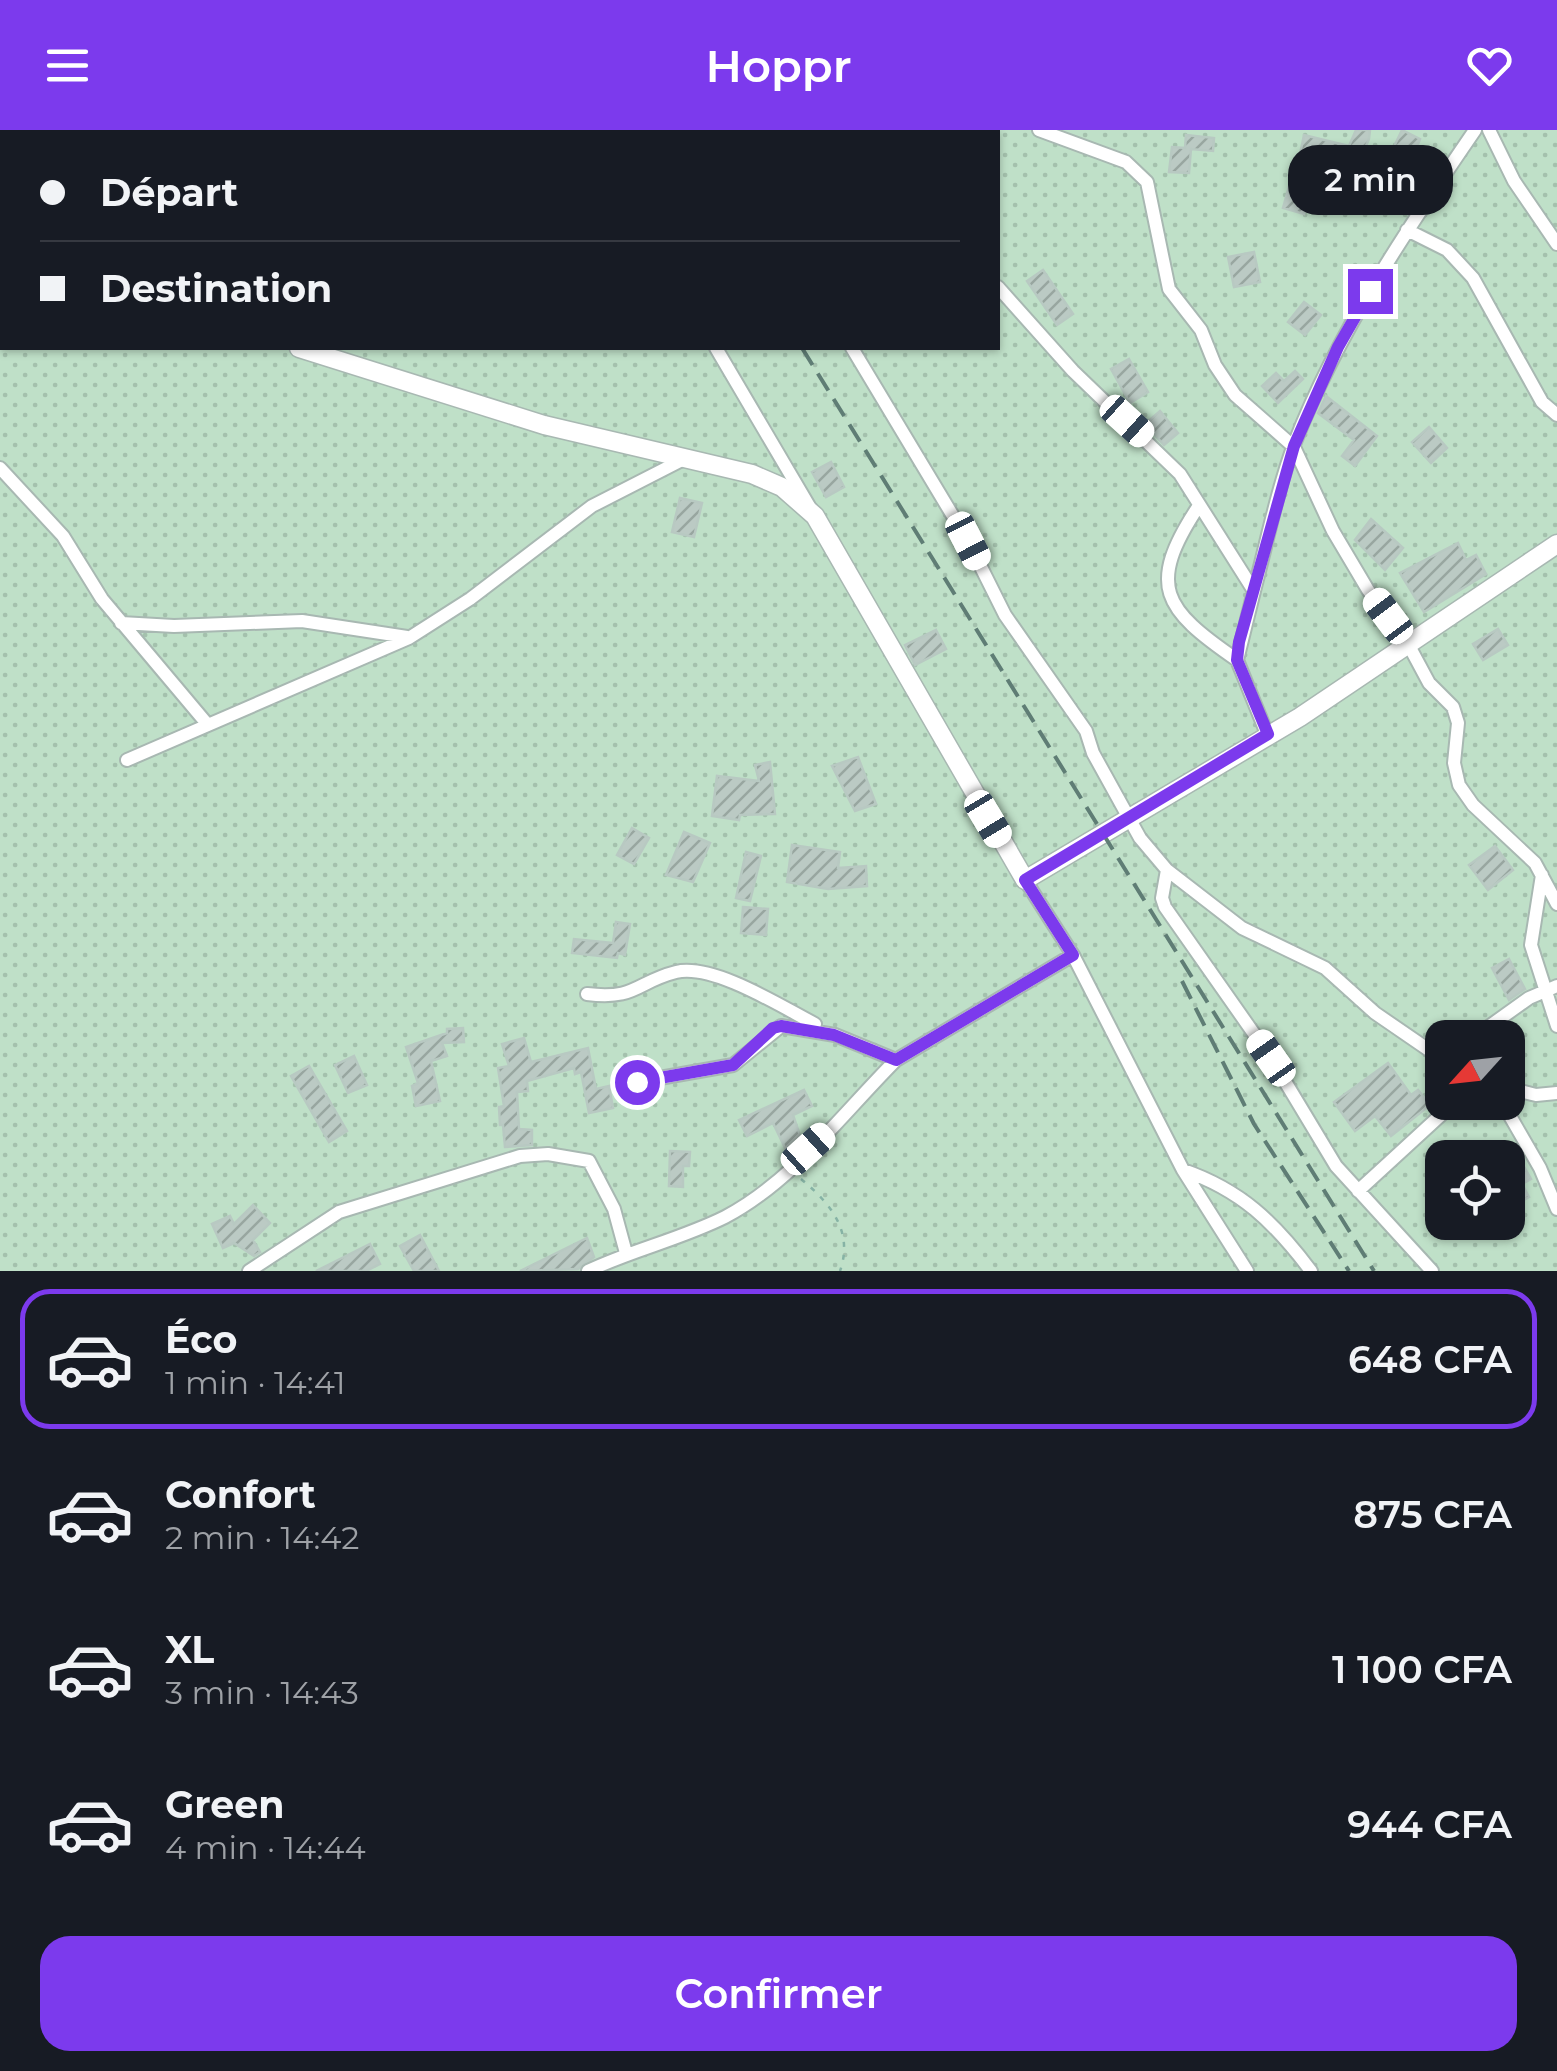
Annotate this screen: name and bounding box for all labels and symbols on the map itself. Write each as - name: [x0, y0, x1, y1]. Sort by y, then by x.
- callout: 2 min: [1288, 146, 1452, 216]
- route end: [1348, 269, 1393, 314]
- car: [1095, 390, 1159, 452]
- car: [941, 507, 995, 575]
- car: [1358, 583, 1418, 649]
- car: [960, 786, 1016, 852]
- north arrow: [1425, 1020, 1525, 1120]
- car: [1242, 1025, 1300, 1091]
- route start: [615, 1060, 660, 1105]
- car: [776, 1118, 840, 1180]

